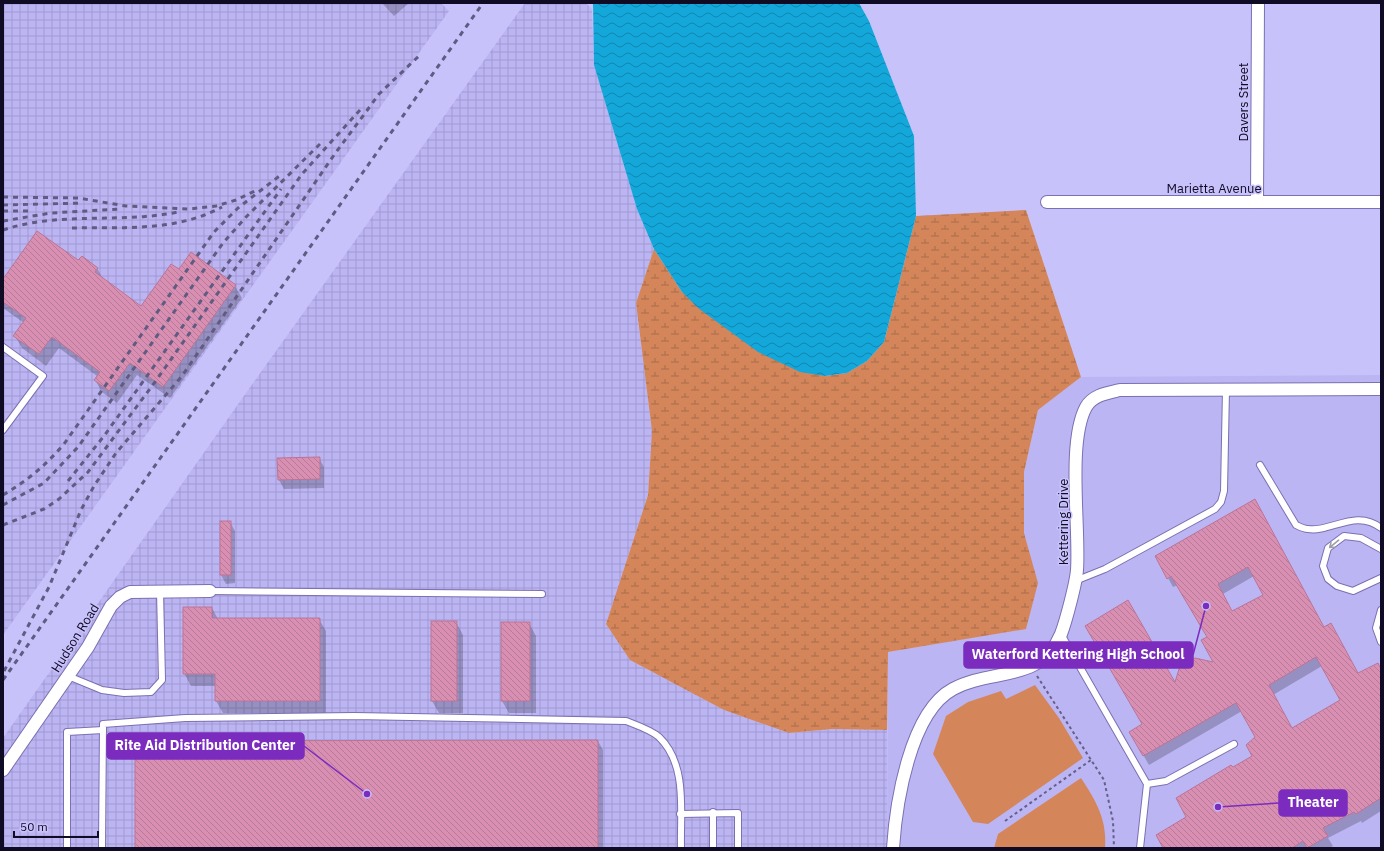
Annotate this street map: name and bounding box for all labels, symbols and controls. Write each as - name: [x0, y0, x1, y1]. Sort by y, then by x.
- street label: Davers Street: [1235, 63, 1252, 141]
- street label: Marietta Avenue: [1166, 180, 1262, 197]
- street label: Kettering Drive: [1055, 479, 1072, 565]
- one-way arrow: [1328, 540, 1339, 549]
- street label: Hudson Road: [47, 600, 103, 676]
- callout: Waterford Kettering High School: [964, 642, 1193, 668]
- text: Waterford Kettering High School: [972, 645, 1184, 663]
- callout: Rite Aid Distribution Center: [107, 733, 304, 759]
- text: Rite Aid Distribution Center: [115, 736, 296, 754]
- callout: Theater: [1279, 790, 1347, 816]
- text: Theater: [1287, 793, 1339, 811]
- scale bar: [14, 813, 98, 839]
- text: 50 m: [20, 819, 48, 834]

